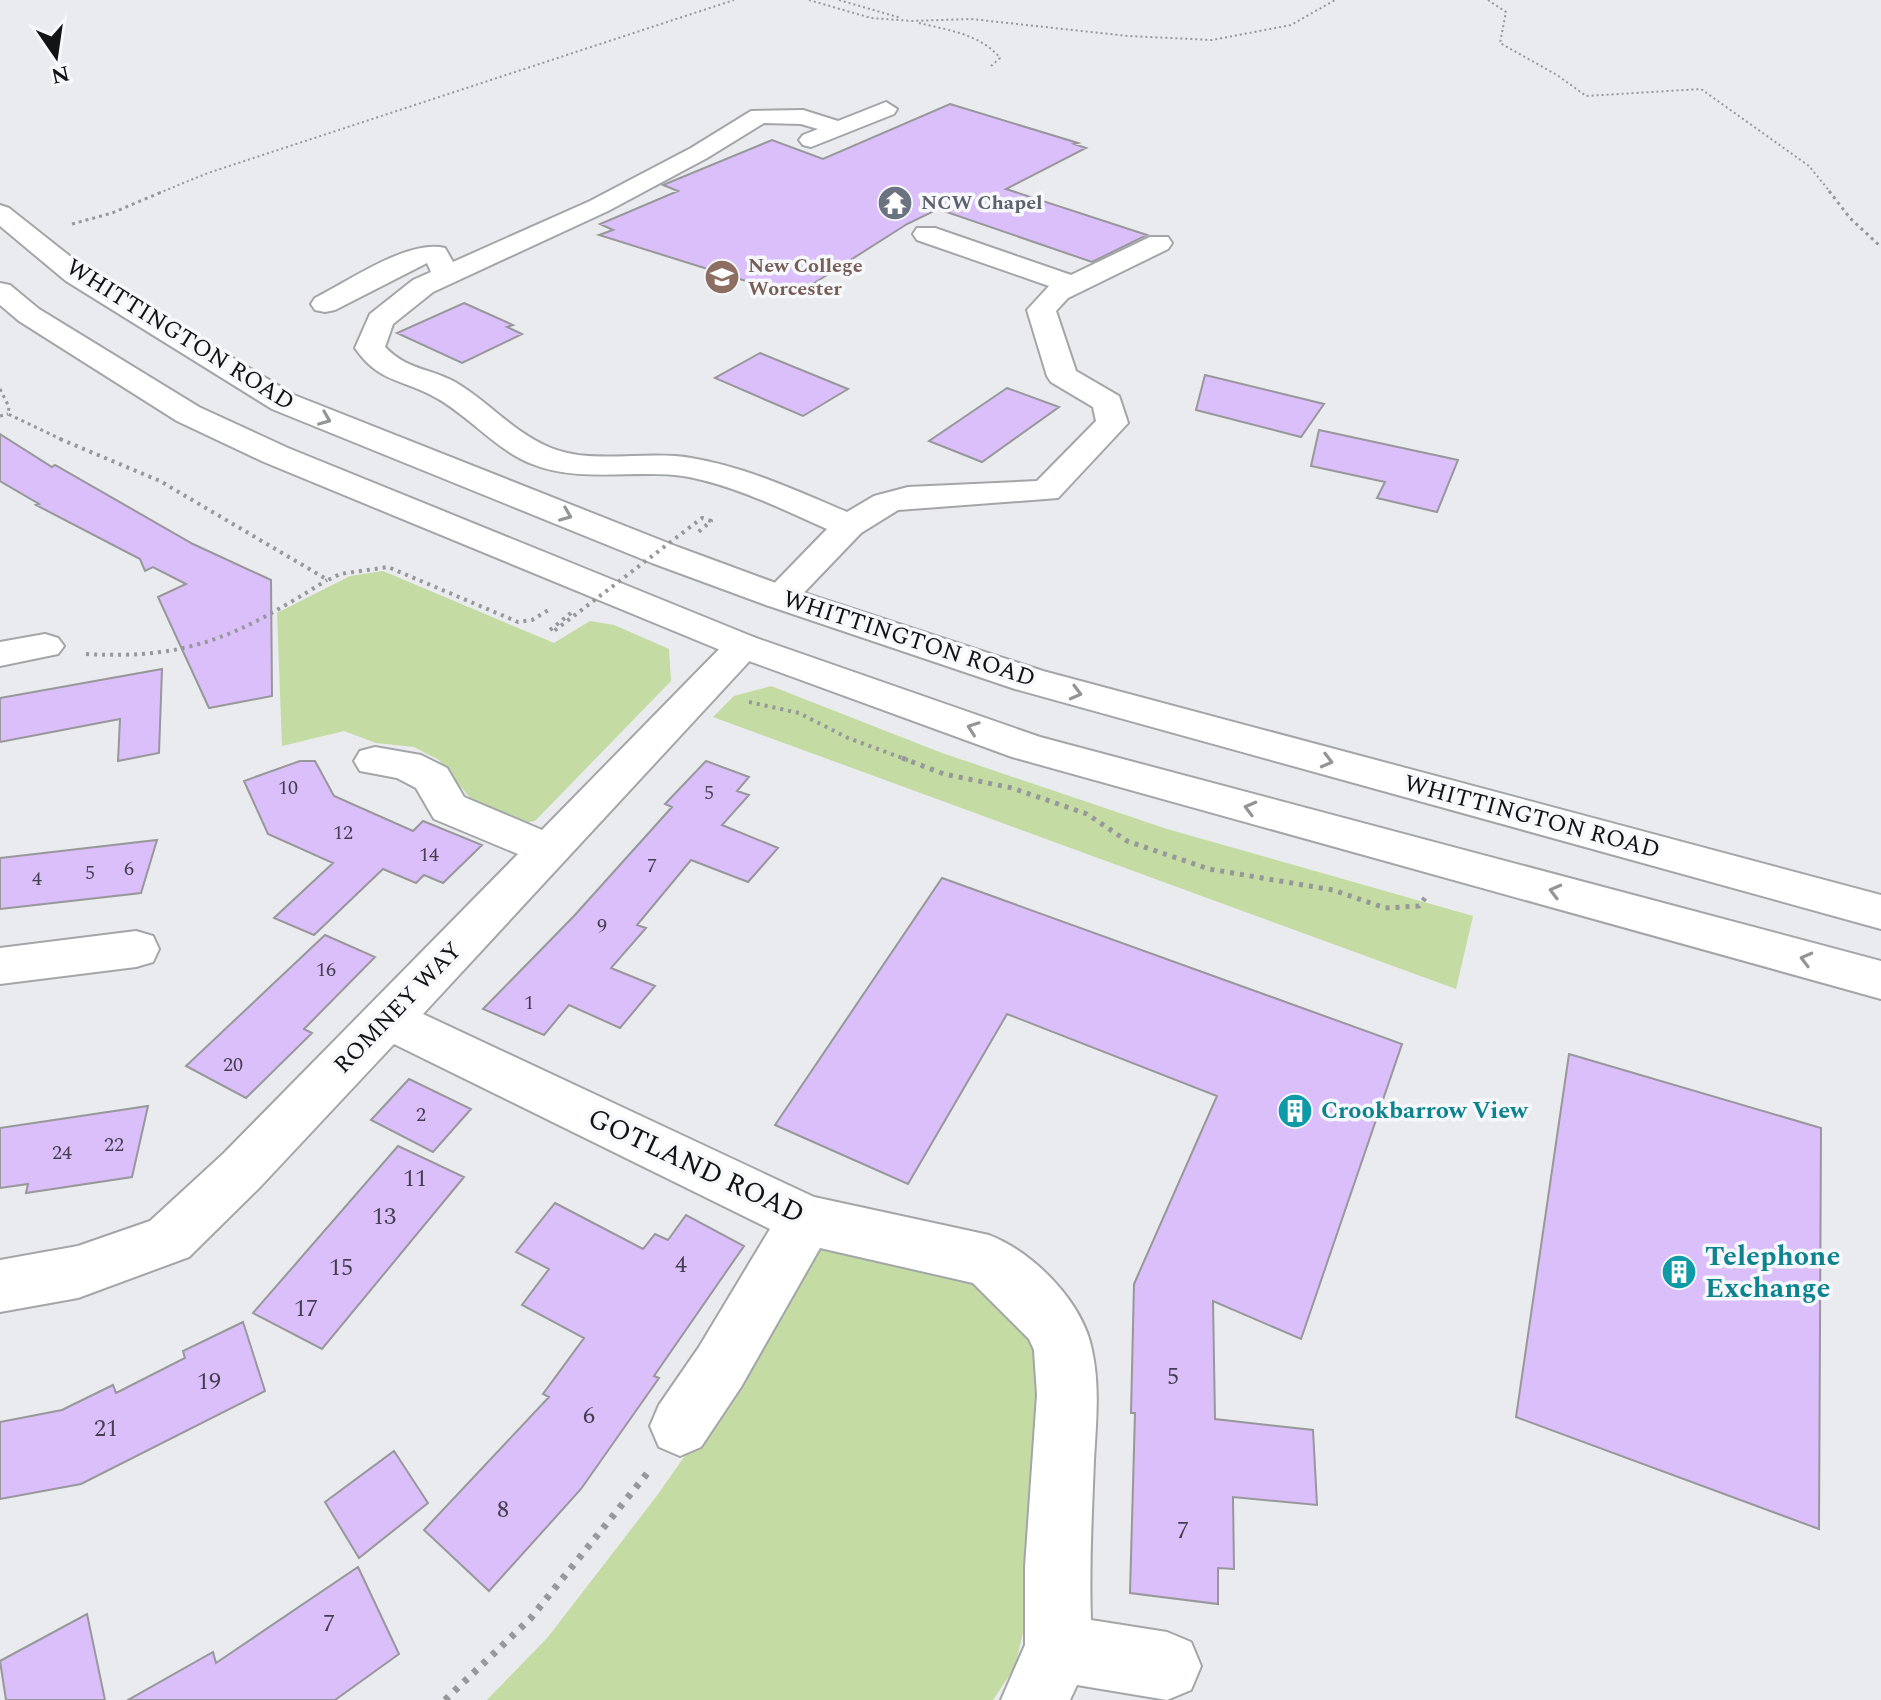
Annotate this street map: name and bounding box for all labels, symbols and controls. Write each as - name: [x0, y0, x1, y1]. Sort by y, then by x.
- north arrow: [16, 16, 96, 96]
- text: N: [48, 56, 73, 92]
- temple icon: NCW Chapel: [876, 184, 914, 222]
- place label: NCW Chapel: [921, 188, 1043, 218]
- street label: WHITTINGTON ROAD: [59, 250, 301, 420]
- place label: New College Worcester: [748, 251, 863, 304]
- school or university icon: New College Worcester: [703, 258, 741, 296]
- one-way arrow: [317, 409, 331, 426]
- one-way arrow: [558, 506, 572, 522]
- street label: WHITTINGTON ROAD: [778, 581, 1040, 697]
- one-way arrow: [1069, 684, 1083, 700]
- one-way arrow: [967, 722, 981, 738]
- one-way arrow: [1320, 752, 1334, 768]
- street label: WHITTINGTON ROAD: [1400, 765, 1664, 869]
- house number: 10: [278, 773, 298, 803]
- house number: 5: [704, 778, 714, 808]
- one-way arrow: [1243, 801, 1257, 817]
- house number: 12: [333, 818, 353, 848]
- house number: 14: [419, 840, 439, 870]
- house number: 7: [647, 851, 657, 881]
- house number: 6: [124, 854, 134, 884]
- house number: 5: [85, 858, 95, 888]
- house number: 4: [32, 864, 42, 894]
- one-way arrow: [1548, 884, 1562, 900]
- house number: 9: [597, 911, 607, 941]
- street label: ROMNEY WAY: [325, 934, 471, 1082]
- one-way arrow: [1799, 952, 1813, 969]
- house number: 16: [316, 955, 336, 985]
- house number: 1: [524, 988, 534, 1018]
- house number: 20: [223, 1050, 243, 1080]
- building icon: Crookbarrow View: [1276, 1092, 1314, 1130]
- place label: Crookbarrow View: [1321, 1093, 1529, 1129]
- street label: GOTLAND ROAD: [580, 1097, 812, 1235]
- house number: 2: [416, 1100, 426, 1130]
- house number: 22: [104, 1130, 124, 1160]
- house number: 24: [52, 1138, 72, 1168]
- house number: 11: [403, 1161, 427, 1197]
- house number: 13: [372, 1199, 396, 1235]
- place label: Telephone Exchange: [1705, 1235, 1840, 1310]
- house number: 4: [675, 1247, 687, 1283]
- house number: 15: [329, 1250, 353, 1286]
- building icon: Telephone Exchange: [1660, 1253, 1698, 1291]
- house number: 17: [294, 1291, 318, 1327]
- house number: 5: [1167, 1359, 1179, 1395]
- house number: 19: [197, 1364, 221, 1400]
- house number: 6: [583, 1398, 595, 1434]
- house number: 21: [94, 1411, 118, 1447]
- house number: 8: [497, 1492, 509, 1528]
- house number: 7: [1177, 1513, 1189, 1549]
- house number: 7: [323, 1606, 335, 1642]

